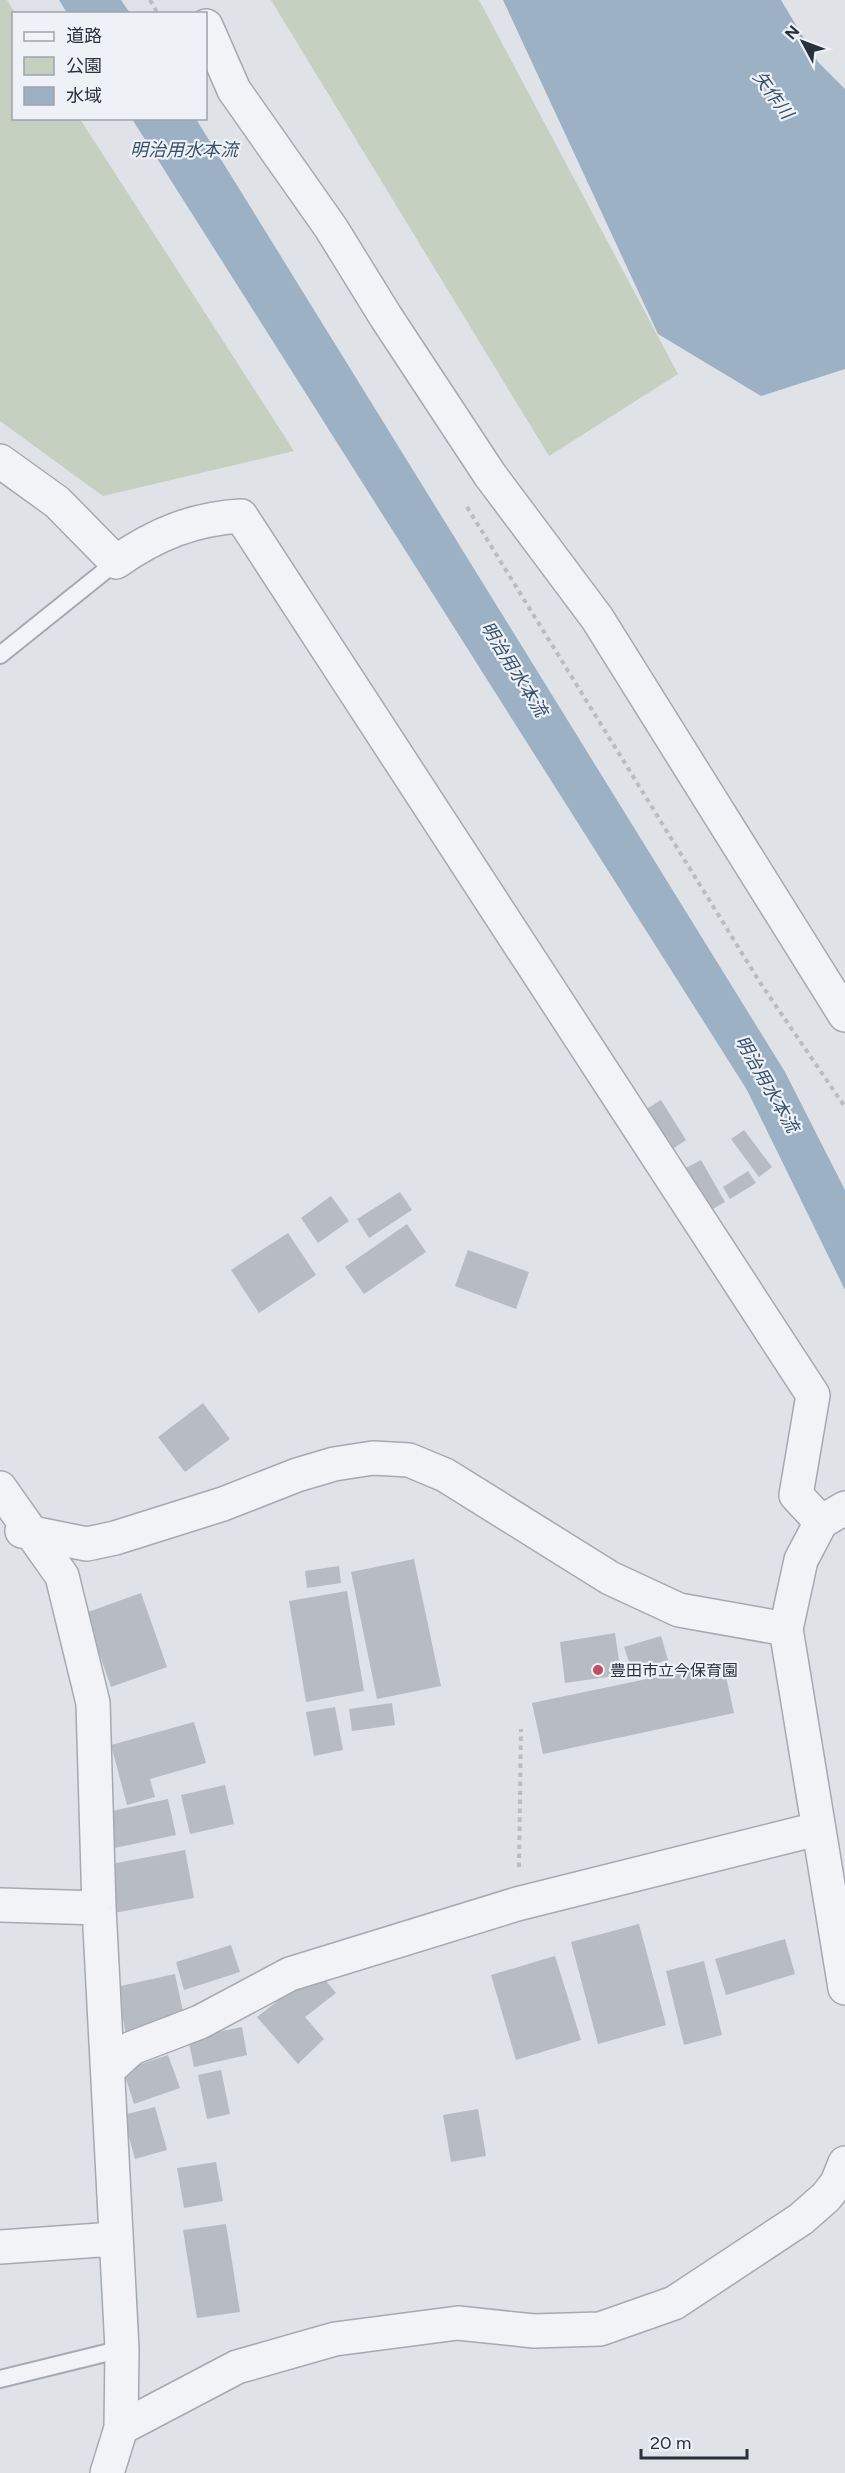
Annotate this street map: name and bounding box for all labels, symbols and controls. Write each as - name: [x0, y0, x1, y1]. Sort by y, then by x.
- legend: [12, 12, 207, 120]
- north arrow: [773, 12, 833, 72]
- text: N: [781, 22, 803, 43]
- text: 道路: [66, 25, 102, 47]
- text: 公園: [66, 55, 102, 77]
- water label: 矢作川: [748, 67, 799, 125]
- text: 水域: [66, 85, 102, 107]
- water label: 明治用水本流: [130, 139, 241, 161]
- water label: 明治用水本流: [476, 617, 554, 723]
- water label: 明治用水本流: [730, 1032, 805, 1139]
- place label: 豊田市立今保育園: [610, 1661, 738, 1680]
- marker: 豊田市立今保育園: [591, 1663, 605, 1677]
- scale bar: [641, 2422, 748, 2460]
- text: 20 m: [650, 2432, 691, 2454]

